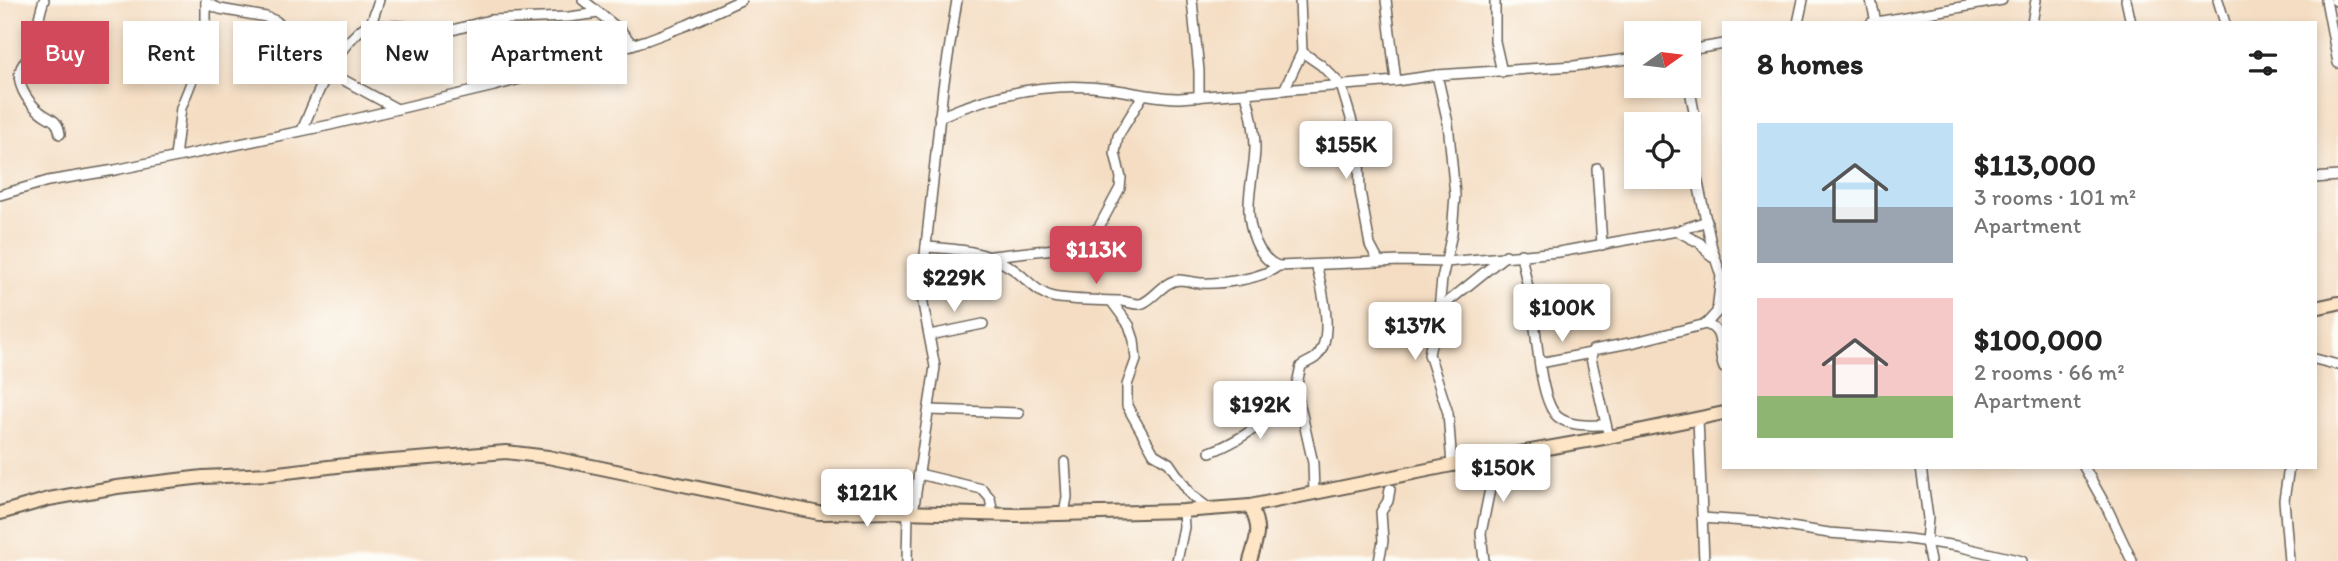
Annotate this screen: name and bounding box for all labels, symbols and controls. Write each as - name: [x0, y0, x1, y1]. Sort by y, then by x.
- chip: Buy: [21, 21, 109, 84]
- chip: Rent: [123, 21, 219, 84]
- chip: Filters: [233, 21, 347, 84]
- chip: New: [361, 21, 453, 84]
- chip: Apartment: [467, 21, 627, 84]
- north arrow: [1624, 21, 1701, 98]
- map controls: [1624, 21, 1701, 189]
- icon: filters: [2244, 44, 2282, 82]
- text: 8 homes: [1757, 45, 1864, 82]
- button: locate: [1624, 112, 1701, 189]
- pin: $155K: [1297, 122, 1395, 181]
- text: $155K: [1315, 130, 1377, 158]
- text: $113,000: [1974, 146, 2096, 183]
- icon: home: [1813, 151, 1897, 235]
- text: 3 rooms · 101 m²: [1974, 183, 2136, 211]
- text: Apartment: [1974, 211, 2081, 239]
- pin: $113K: [1047, 226, 1145, 286]
- text: $113K: [1066, 235, 1126, 263]
- pin: $229K: [905, 254, 1003, 314]
- text: $229K: [923, 263, 985, 291]
- pin: $100K: [1513, 284, 1611, 344]
- text: $100K: [1529, 293, 1595, 321]
- pin: $137K: [1366, 302, 1464, 362]
- text: $137K: [1385, 311, 1445, 339]
- text: $100,000: [1974, 321, 2103, 358]
- icon: home: [1813, 326, 1897, 410]
- text: 2 rooms · 66 m²: [1974, 358, 2125, 386]
- pin: $192K: [1211, 382, 1309, 441]
- text: Apartment: [1974, 386, 2081, 414]
- text: $192K: [1229, 390, 1291, 418]
- pin: $150K: [1454, 444, 1552, 504]
- text: $150K: [1471, 453, 1535, 481]
- pin: $121K: [818, 470, 916, 529]
- text: $121K: [837, 478, 897, 506]

